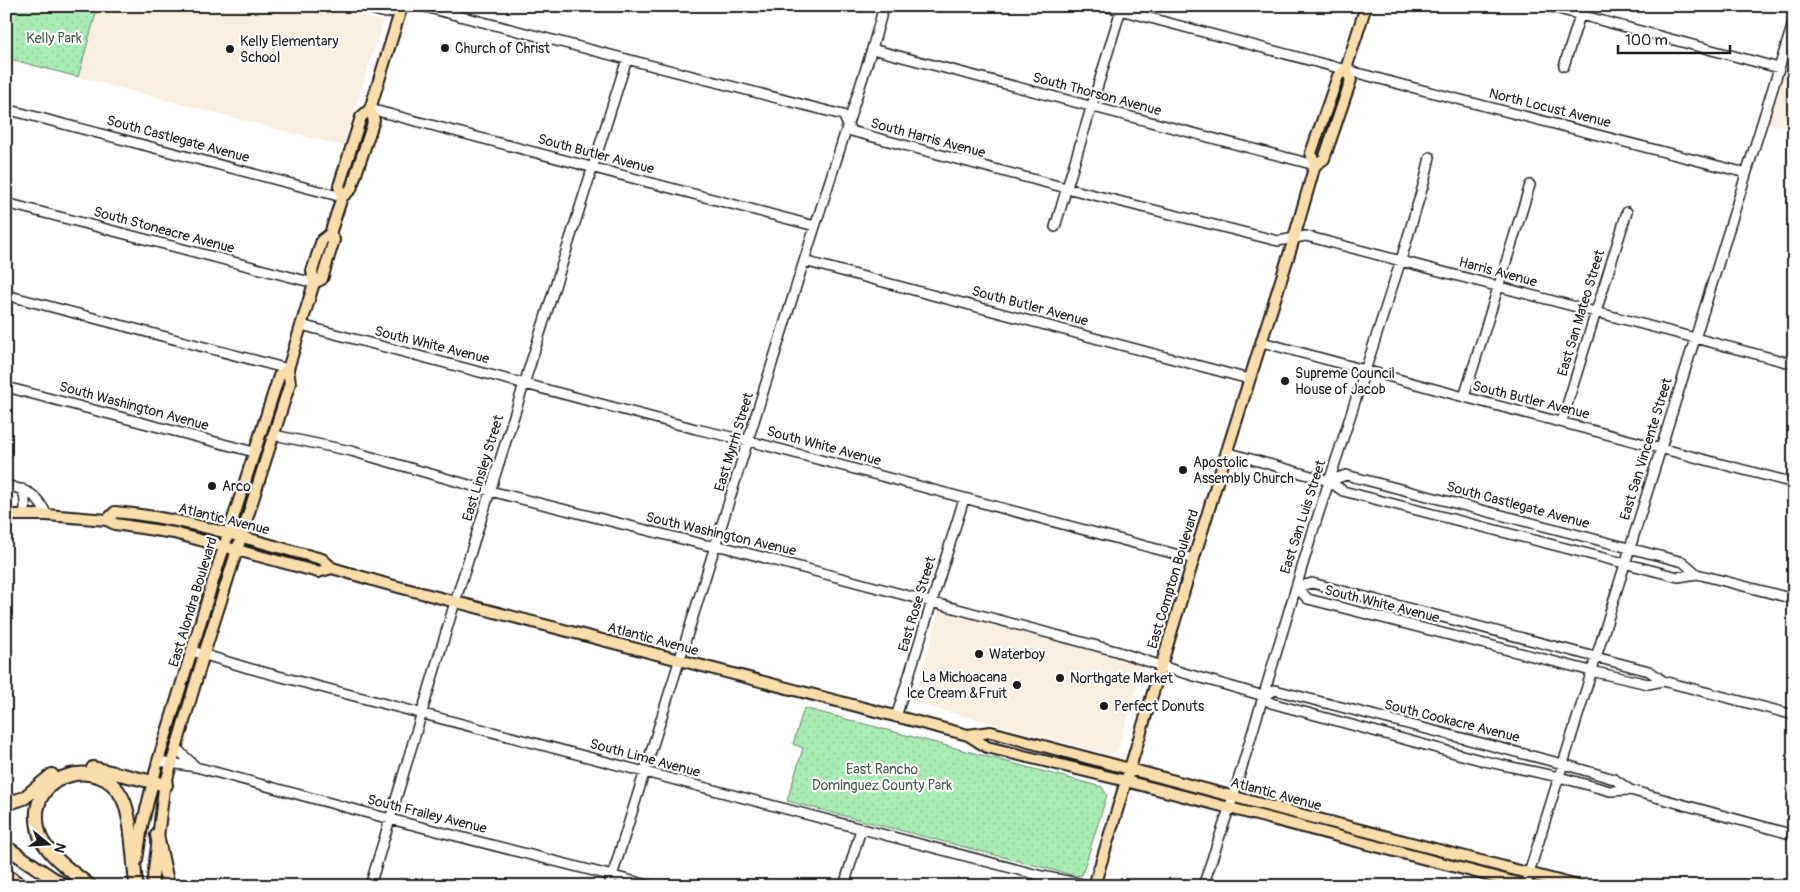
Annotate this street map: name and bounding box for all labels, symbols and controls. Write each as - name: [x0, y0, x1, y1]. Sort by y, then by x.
- scale bar: [1618, 22, 1730, 54]
- park label: Kelly Park: [26, 30, 82, 47]
- text: 100 m: [1625, 31, 1668, 50]
- place label: Kelly Elementary School: [240, 33, 338, 66]
- place label: Church of Christ: [455, 40, 550, 57]
- marker: Church of Christ: [439, 42, 451, 54]
- marker: Kelly Elementary School: [224, 43, 236, 55]
- street label: South Thorson Avenue: [1031, 69, 1163, 119]
- street label: North Locust Avenue: [1487, 85, 1613, 131]
- street label: South Castlegate Avenue: [105, 112, 251, 166]
- street label: South Harris Avenue: [869, 114, 987, 162]
- street label: South Butler Avenue: [536, 130, 656, 178]
- street label: South Stoneacre Avenue: [92, 203, 236, 257]
- street label: East San Mateo Street: [1554, 247, 1608, 378]
- street label: Harris Avenue: [1457, 253, 1539, 291]
- street label: South Butler Avenue: [970, 282, 1090, 330]
- street label: South White Avenue: [373, 323, 491, 368]
- place label: Supreme Council House of Jacob: [1295, 365, 1395, 398]
- marker: Supreme Council House of Jacob: [1279, 375, 1291, 387]
- street label: East San Vincente Street: [1616, 376, 1676, 522]
- street label: South Butler Avenue: [1471, 377, 1591, 423]
- street label: South Washington Avenue: [58, 378, 211, 434]
- street label: East Myrrh Street: [711, 390, 757, 493]
- street label: East Linsley Street: [459, 413, 507, 523]
- street label: South White Avenue: [765, 423, 883, 469]
- place label: Apostolic Assembly Church: [1193, 454, 1294, 487]
- street label: East San Luis Street: [1277, 458, 1330, 576]
- marker: Apostolic Assembly Church: [1177, 464, 1189, 476]
- place label: Arco: [222, 478, 251, 495]
- street label: South Castlegate Avenue: [1445, 478, 1591, 532]
- marker: Arco: [206, 480, 218, 492]
- street label: Atlantic Avenue: [177, 499, 271, 539]
- street label: East Compton Boulevard: [1144, 507, 1202, 651]
- street label: South Washington Avenue: [644, 508, 798, 560]
- street label: East Alondra Boulevard: [165, 535, 221, 669]
- street label: East Rose Street: [894, 554, 940, 654]
- street label: South White Avenue: [1323, 582, 1441, 627]
- street label: Atlantic Avenue: [606, 619, 700, 659]
- place label: Waterboy: [989, 646, 1045, 663]
- marker: Waterboy: [973, 648, 985, 660]
- place label: La Michoacana Ice Cream &Fruit: [906, 669, 1007, 702]
- place label: Northgate Market: [1070, 670, 1173, 687]
- marker: Northgate Market: [1054, 672, 1066, 684]
- marker: La Michoacana Ice Cream &Fruit: [1011, 679, 1023, 691]
- street label: South Cookacre Avenue: [1383, 696, 1521, 746]
- place label: Perfect Donuts: [1114, 698, 1205, 715]
- marker: Perfect Donuts: [1098, 700, 1110, 712]
- street label: South Lime Avenue: [588, 735, 702, 781]
- park label: East Rancho Dominguez County Park: [812, 761, 952, 794]
- street label: Atlantic Avenue: [1229, 774, 1323, 814]
- street label: South Frailey Avenue: [365, 791, 489, 837]
- north arrow: [22, 820, 72, 870]
- text: N: [50, 841, 69, 855]

